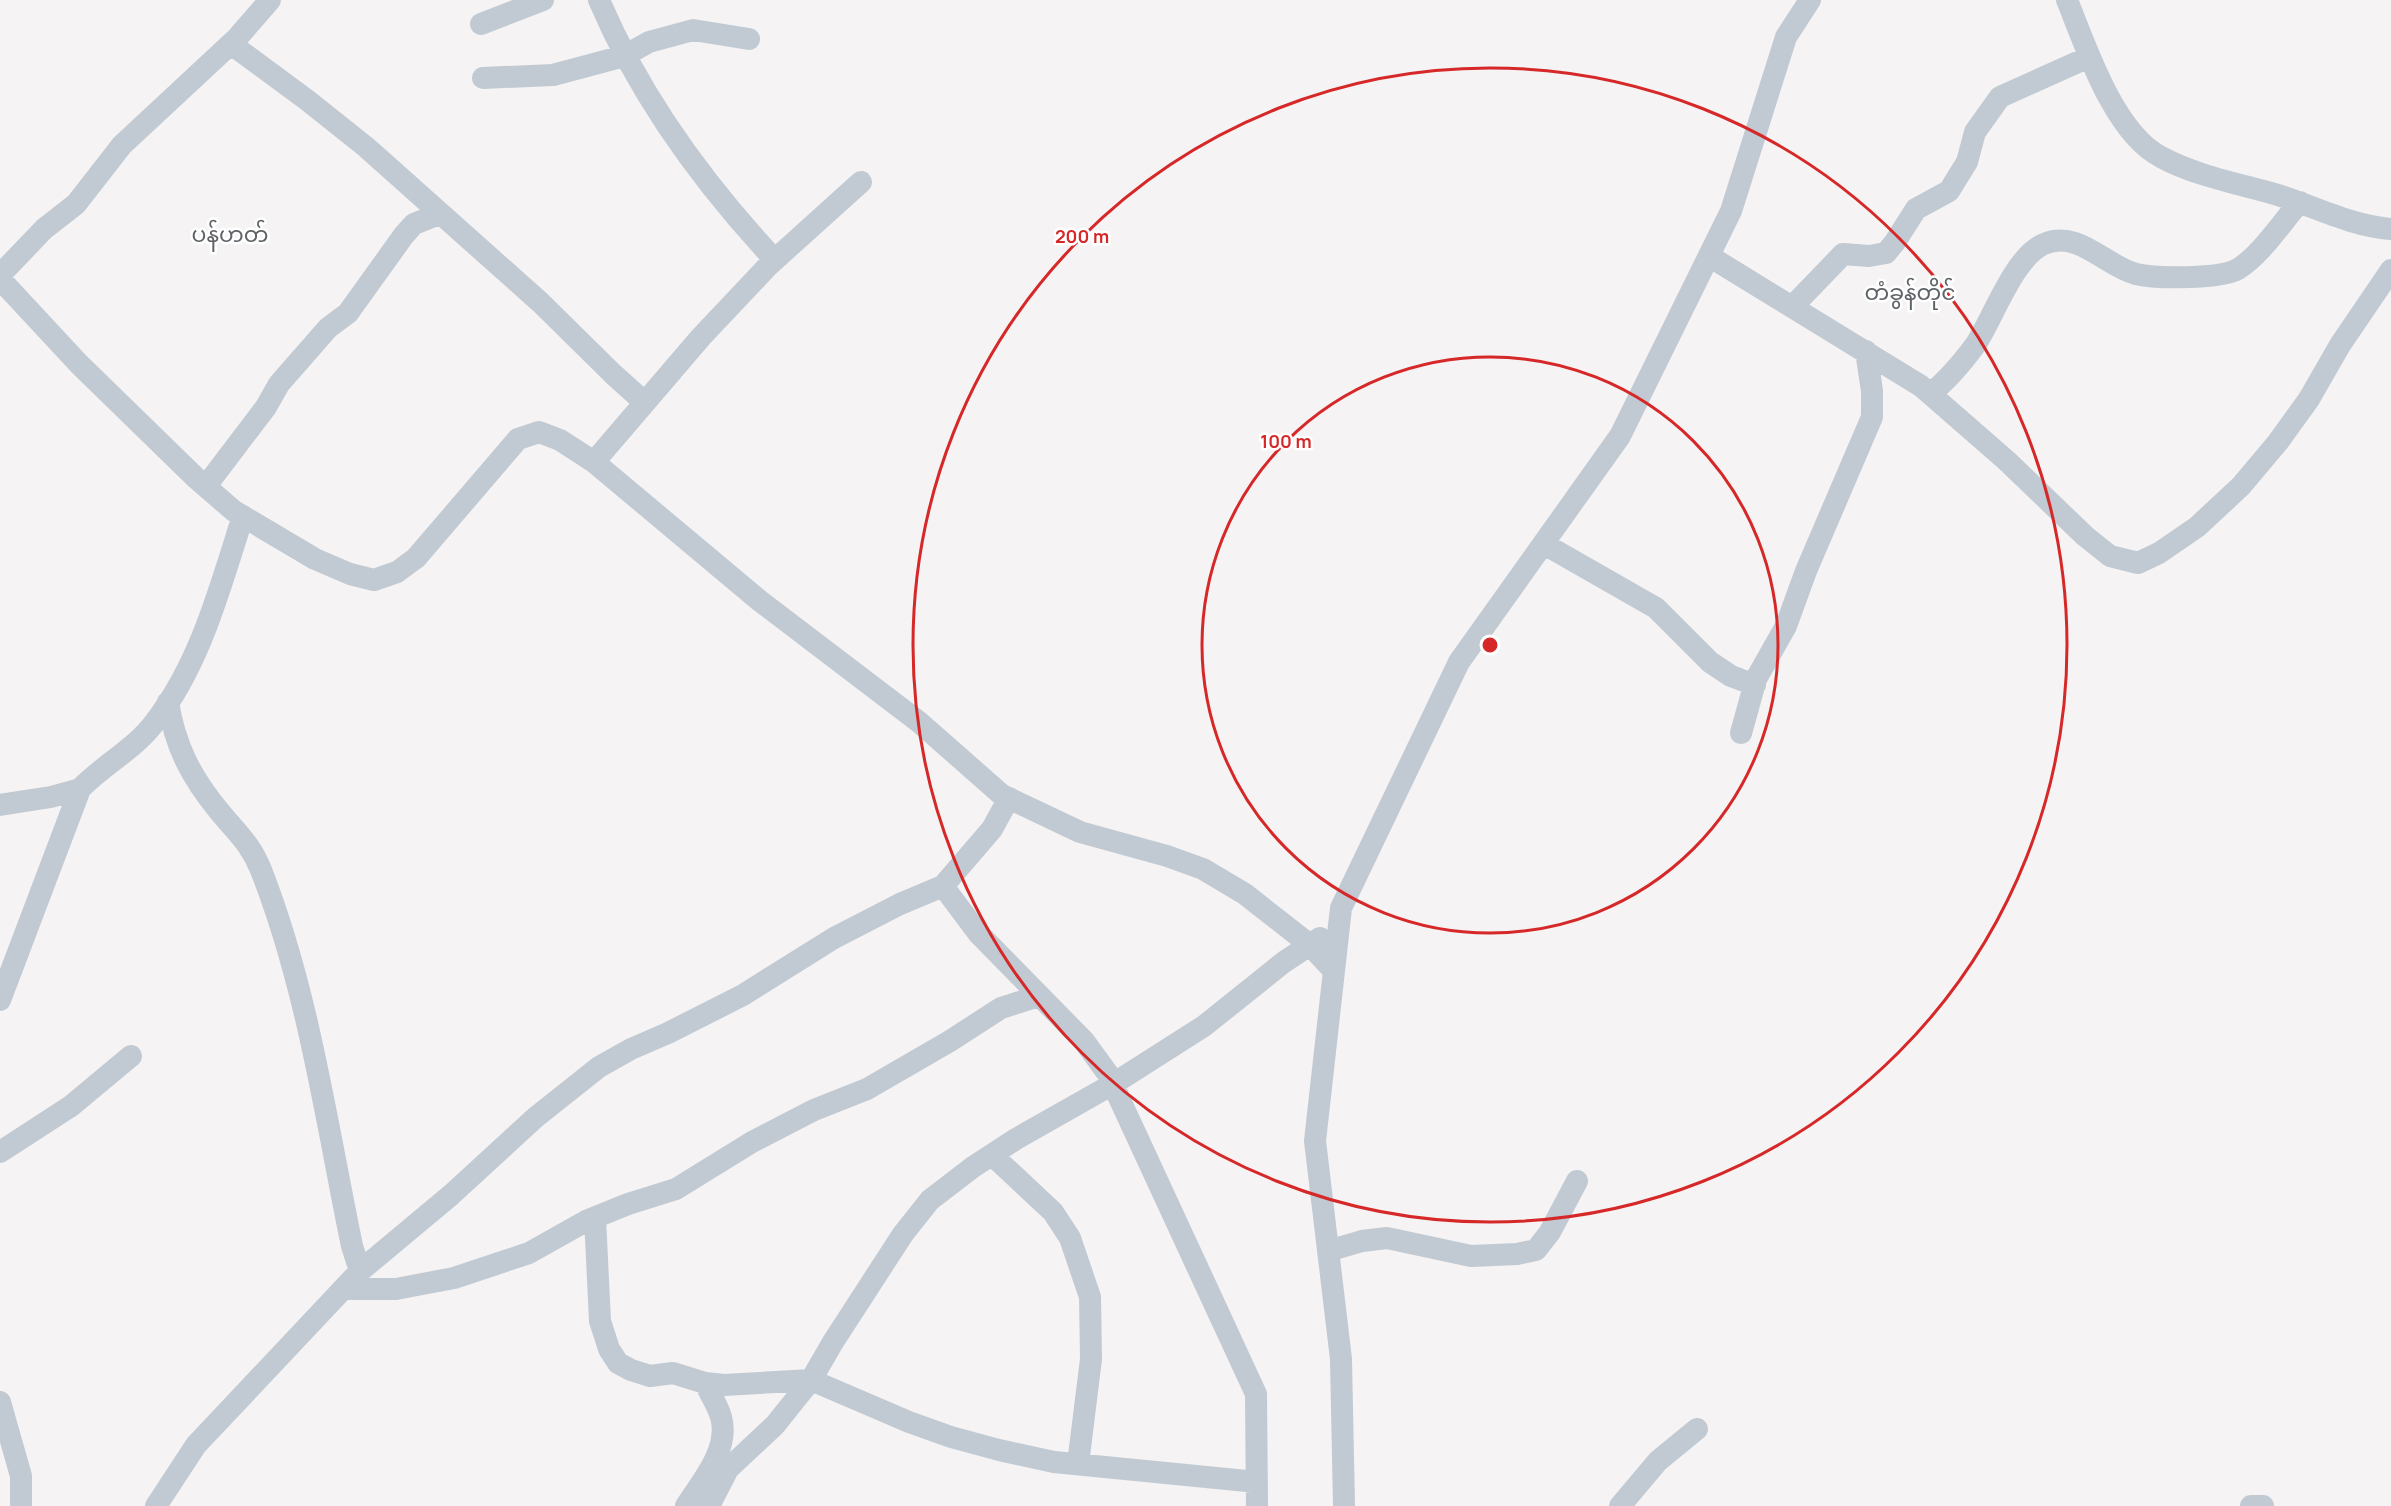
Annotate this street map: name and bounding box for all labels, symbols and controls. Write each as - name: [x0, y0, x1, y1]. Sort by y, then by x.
- district label: ပန်ဟတ်: [192, 219, 268, 252]
- text: 200 m: [1055, 224, 1109, 248]
- district label: တံခွန်တိုင်: [1864, 277, 1956, 310]
- text: 100 m: [1260, 429, 1312, 453]
- centre of rings: [1480, 635, 1500, 655]

